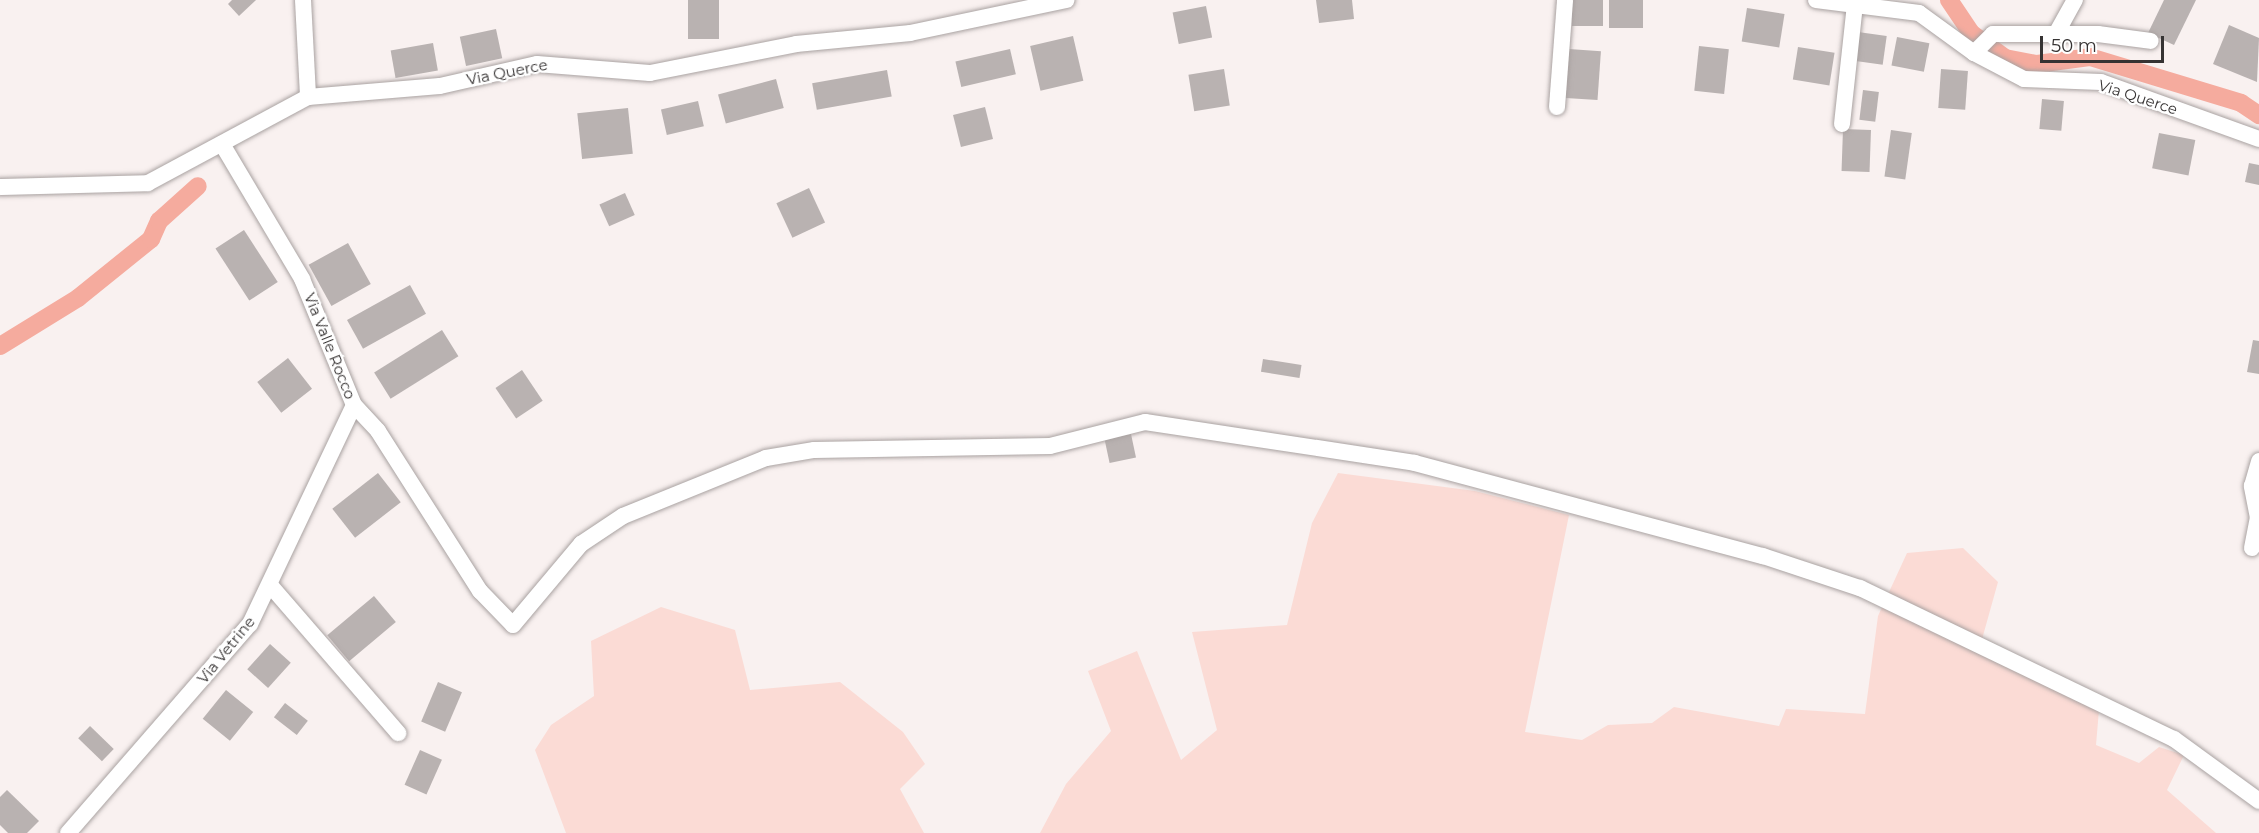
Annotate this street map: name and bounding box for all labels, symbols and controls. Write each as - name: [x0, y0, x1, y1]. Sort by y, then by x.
- scale bar: [2043, 24, 2168, 62]
- text: 50 m: [2051, 35, 2097, 57]
- street label: Via Querce: [465, 55, 549, 89]
- street label: Via Querce: [2096, 76, 2180, 118]
- street label: Via Valle Rocco: [301, 290, 359, 402]
- street label: Via Vetrine: [194, 613, 258, 687]

